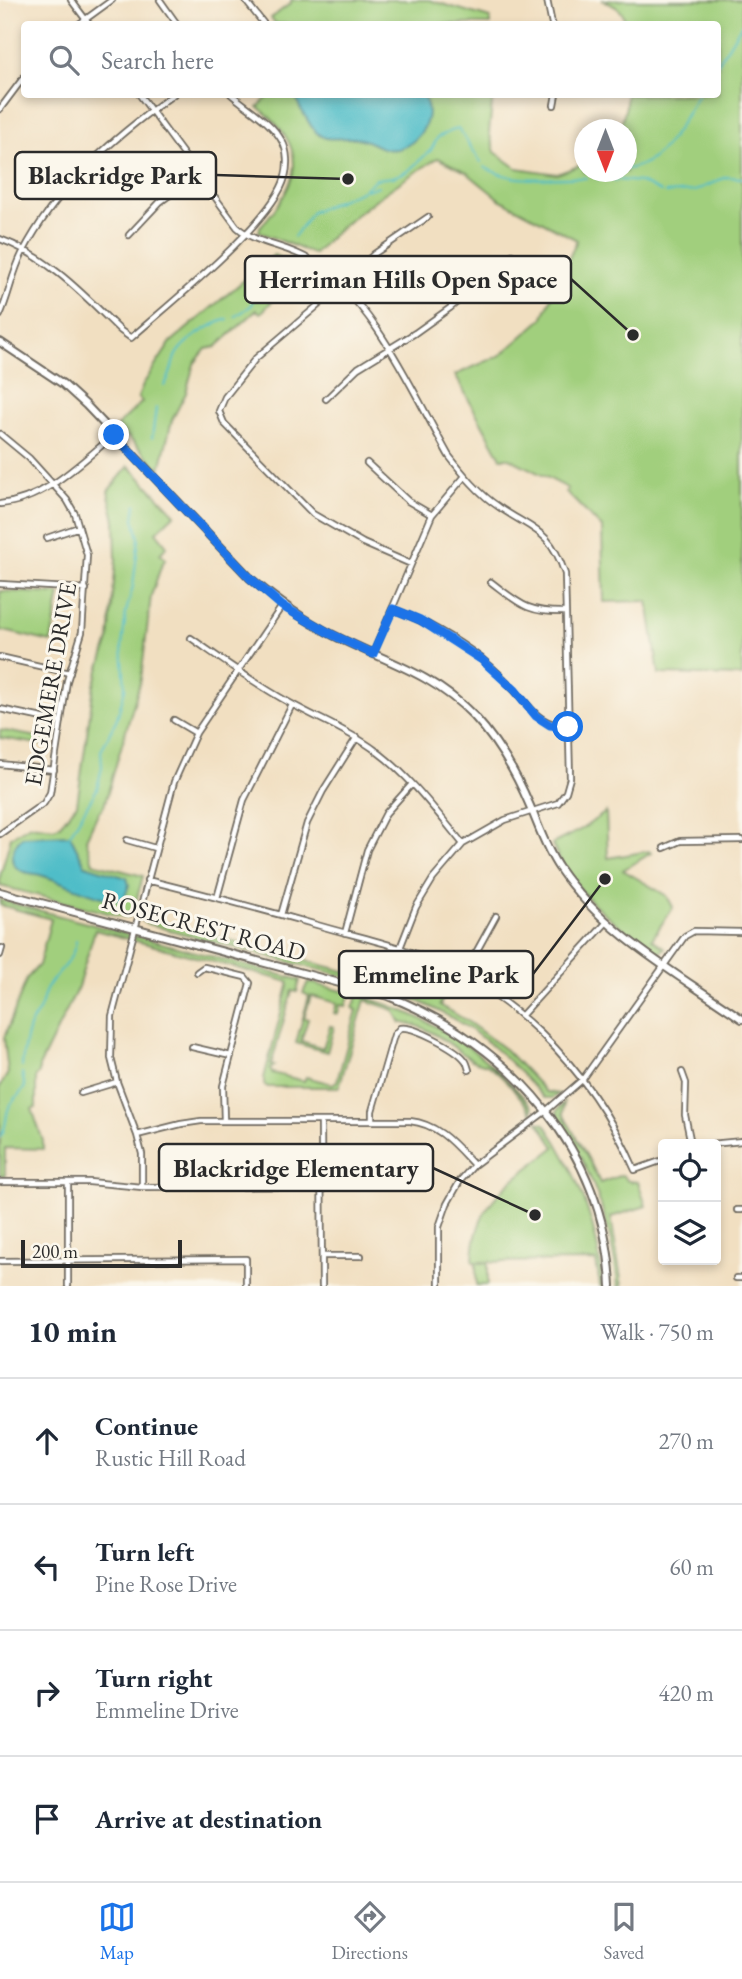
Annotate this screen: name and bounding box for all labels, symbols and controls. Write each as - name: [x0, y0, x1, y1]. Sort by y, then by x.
- search box: [21, 21, 721, 98]
- icon: search: [45, 41, 83, 79]
- text: Search here: [101, 43, 214, 77]
- north arrow: [574, 119, 637, 182]
- callout: Blackridge Park: [15, 152, 216, 199]
- text: Blackridge Park: [28, 158, 203, 192]
- callout: Herriman Hills Open Space: [245, 256, 571, 303]
- text: Herriman Hills Open Space: [259, 262, 557, 296]
- route end: [98, 419, 129, 450]
- street label: EDGEMERE DRIVE: [17, 580, 83, 788]
- route start: [552, 711, 583, 742]
- street label: ROSECREST ROAD: [99, 884, 309, 968]
- callout: Emmeline Park: [339, 951, 533, 998]
- text: Emmeline Park: [353, 957, 520, 991]
- map controls: [658, 1139, 721, 1265]
- button: locate: [658, 1139, 721, 1202]
- callout: Blackridge Elementary: [159, 1144, 433, 1191]
- text: Blackridge Elementary: [173, 1151, 419, 1185]
- button: layers: [658, 1202, 721, 1265]
- scale bar: [21, 1237, 182, 1269]
- text: 200 m: [32, 1239, 78, 1264]
- text: 10 min: [28, 1312, 117, 1351]
- text: Walk · 750 m: [600, 1317, 714, 1347]
- text: Continue: [95, 1409, 198, 1443]
- icon: ahead: [28, 1422, 66, 1460]
- text: 270 m: [658, 1426, 714, 1456]
- text: Rustic Hill Road: [95, 1443, 246, 1473]
- text: Turn left: [95, 1535, 194, 1569]
- icon: left: [28, 1548, 66, 1586]
- text: 60 m: [669, 1552, 714, 1582]
- text: Pine Rose Drive: [95, 1569, 237, 1599]
- text: Turn right: [95, 1661, 213, 1695]
- icon: right: [28, 1674, 66, 1712]
- text: 420 m: [658, 1678, 714, 1708]
- text: Emmeline Drive: [95, 1695, 239, 1725]
- icon: arrive: [28, 1800, 66, 1838]
- text: Arrive at destination: [95, 1802, 322, 1836]
- tab: Map: [98, 1898, 136, 1965]
- tab: Directions: [331, 1898, 408, 1965]
- tab: Saved: [603, 1898, 644, 1965]

